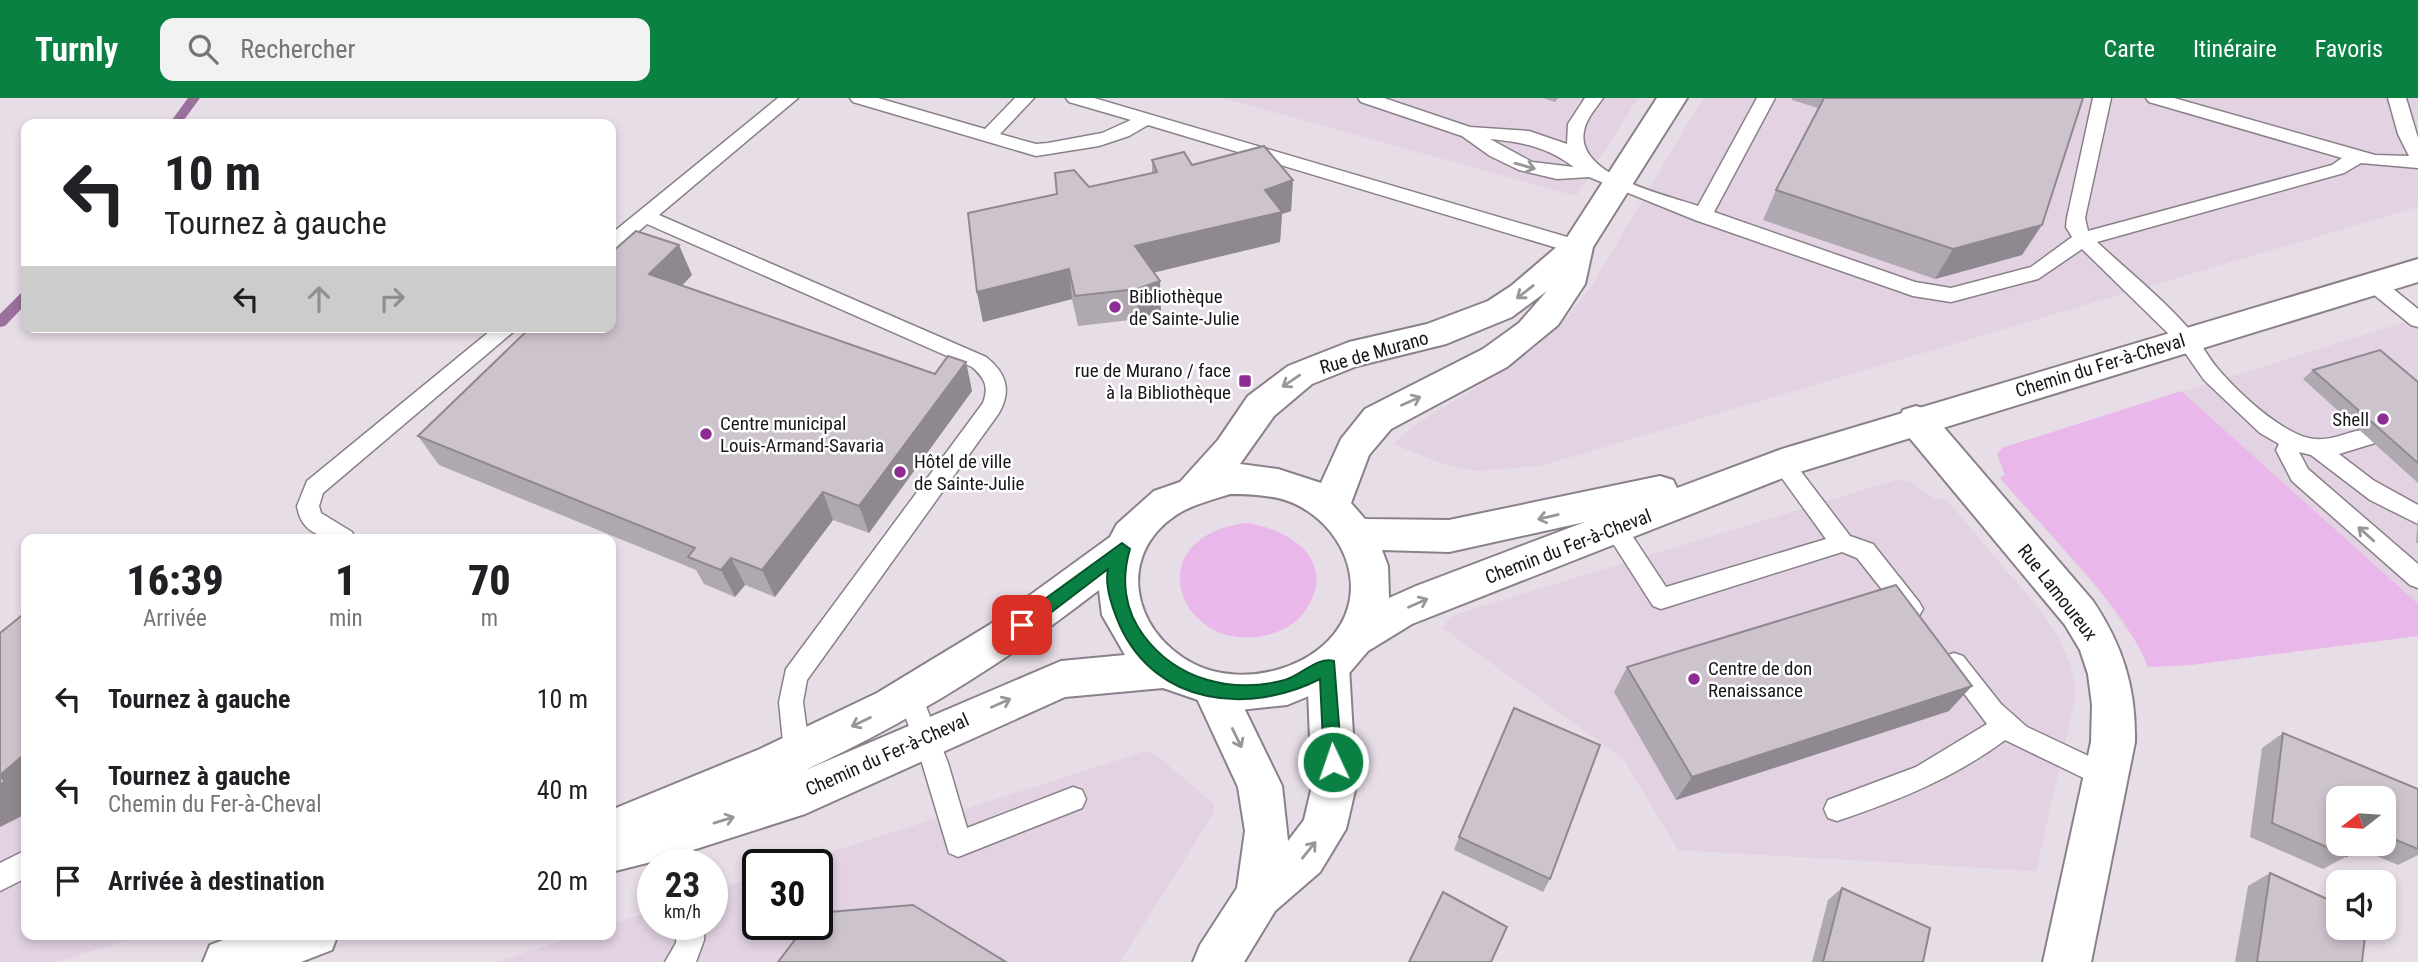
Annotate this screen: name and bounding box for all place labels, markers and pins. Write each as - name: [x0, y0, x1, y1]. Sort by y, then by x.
- place label: Bibliothèque de Sainte-Julie: [1129, 285, 1240, 330]
- marker: Bibliothèque de Sainte-Julie: [1107, 299, 1123, 315]
- place label: rue de Murano / face à la Bibliothèque: [1075, 359, 1231, 404]
- marker: rue de Murano / face à la Bibliothèque: [1237, 373, 1253, 389]
- place label: Shell: [2332, 408, 2369, 431]
- marker: Shell: [2375, 411, 2391, 427]
- place label: Centre municipal Louis-Armand-Savaria: [720, 412, 884, 457]
- marker: Centre municipal Louis-Armand-Savaria: [698, 426, 714, 442]
- place label: Hôtel de ville de Sainte-Julie: [914, 450, 1025, 495]
- marker: Hôtel de ville de Sainte-Julie: [892, 464, 908, 480]
- pin: [992, 595, 1052, 655]
- place label: Centre de don Renaissance: [1708, 657, 1812, 702]
- marker: Centre de don Renaissance: [1686, 671, 1702, 687]

